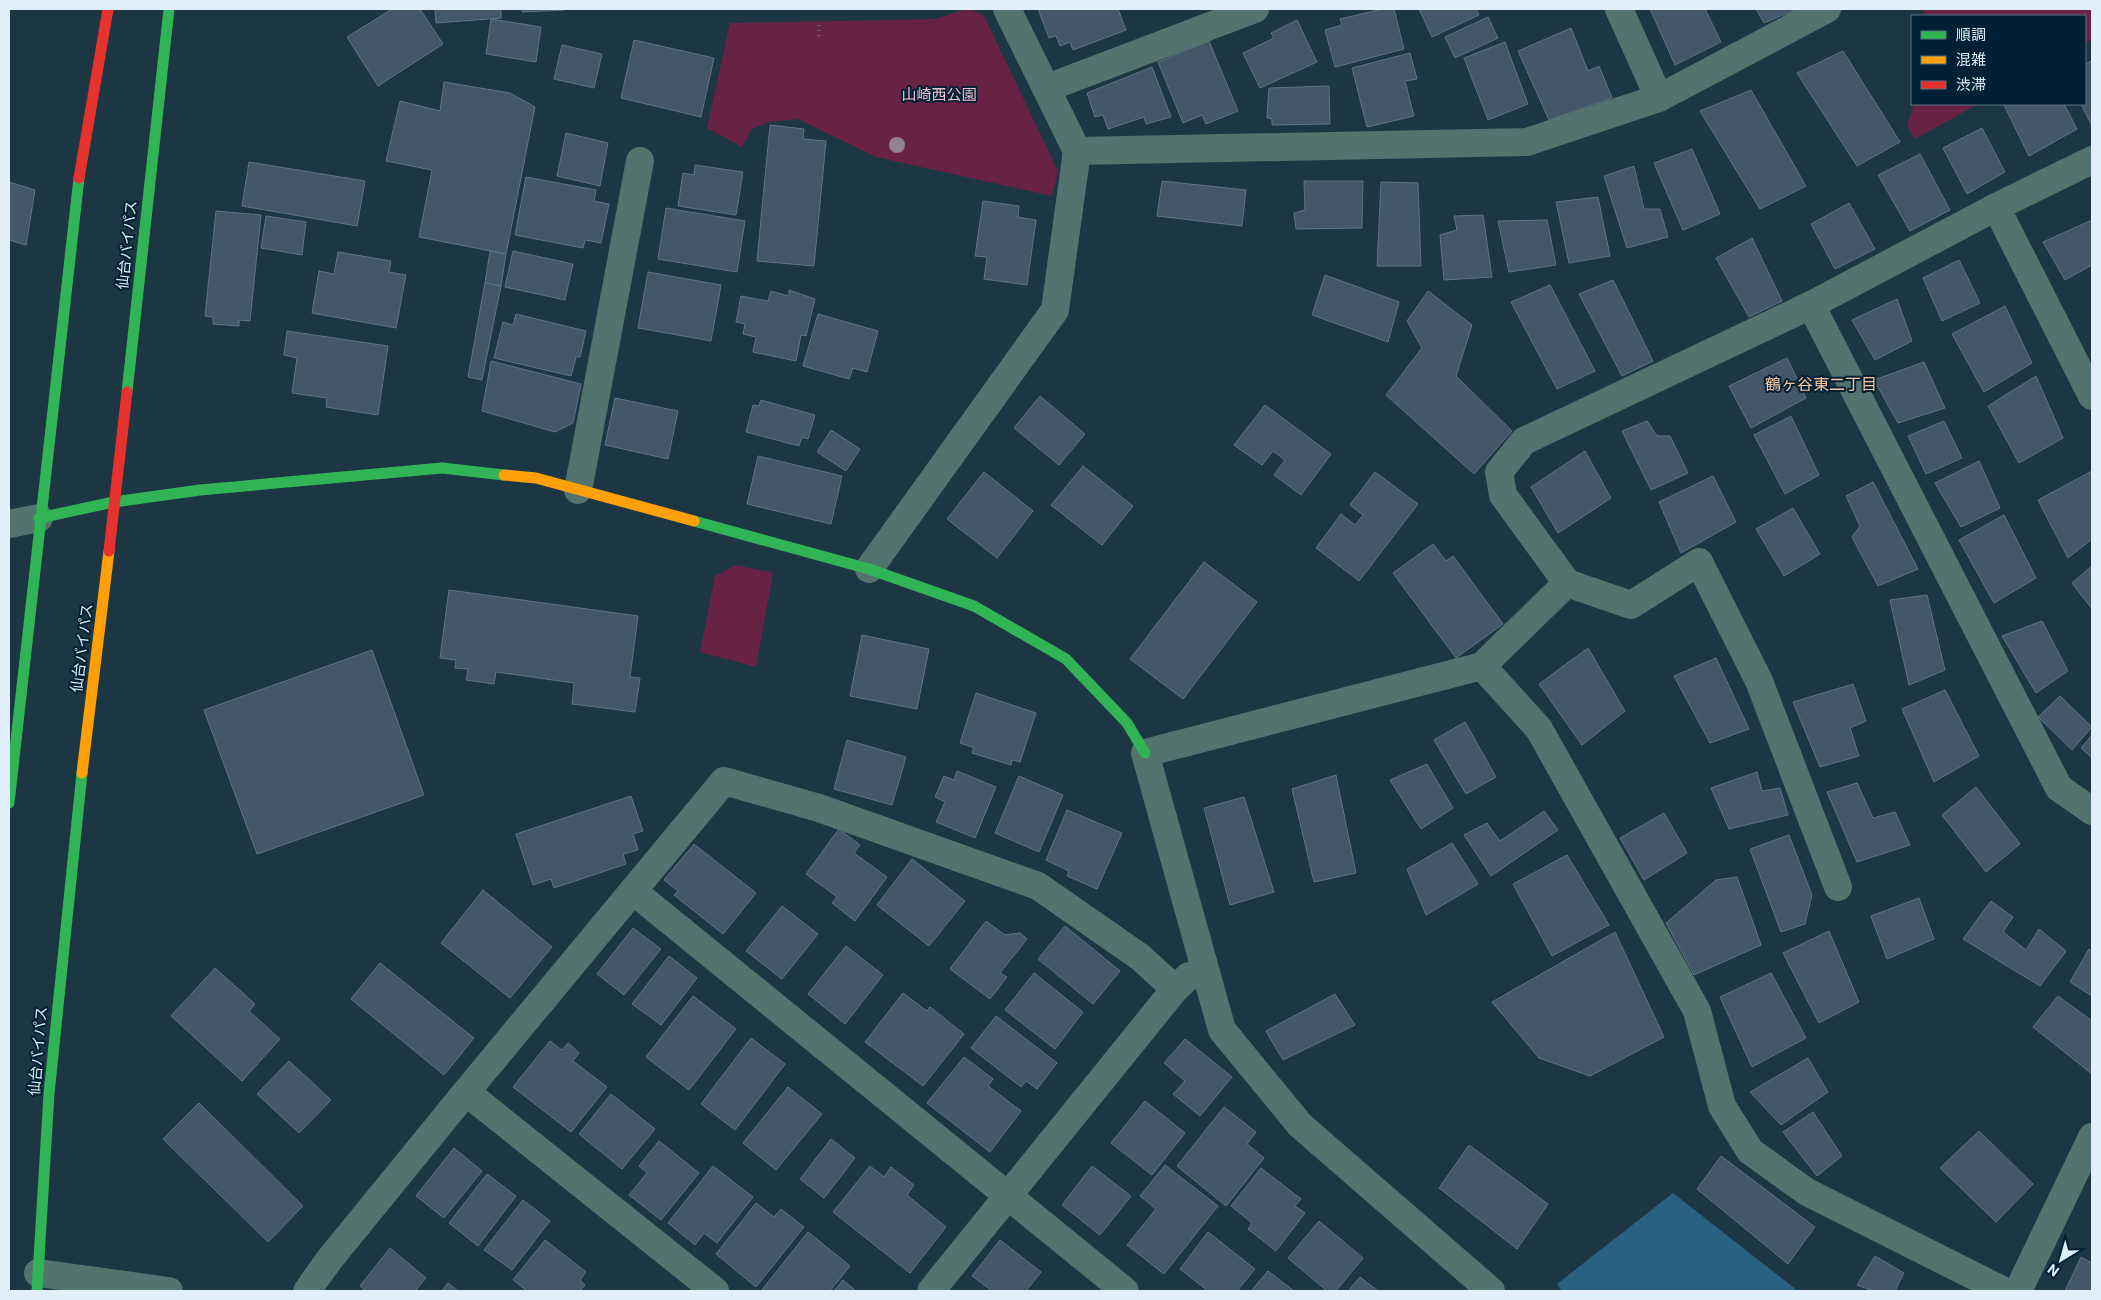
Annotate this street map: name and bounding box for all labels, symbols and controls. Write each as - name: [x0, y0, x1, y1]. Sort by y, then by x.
- legend: [1911, 15, 2086, 105]
- text: 順調: [1956, 26, 1986, 44]
- text: 混雑: [1956, 51, 1986, 69]
- text: 渋滞: [1956, 76, 1986, 94]
- park label: 山崎西公園: [901, 86, 977, 104]
- street label: 仙台バイパス: [113, 199, 141, 291]
- district label: 鶴ヶ谷東二丁目: [1765, 375, 1877, 394]
- street label: 仙台バイパス: [68, 602, 96, 694]
- street label: 仙台バイパス: [25, 1006, 51, 1096]
- north arrow: [2036, 1235, 2086, 1285]
- text: N: [2044, 1261, 2062, 1280]

